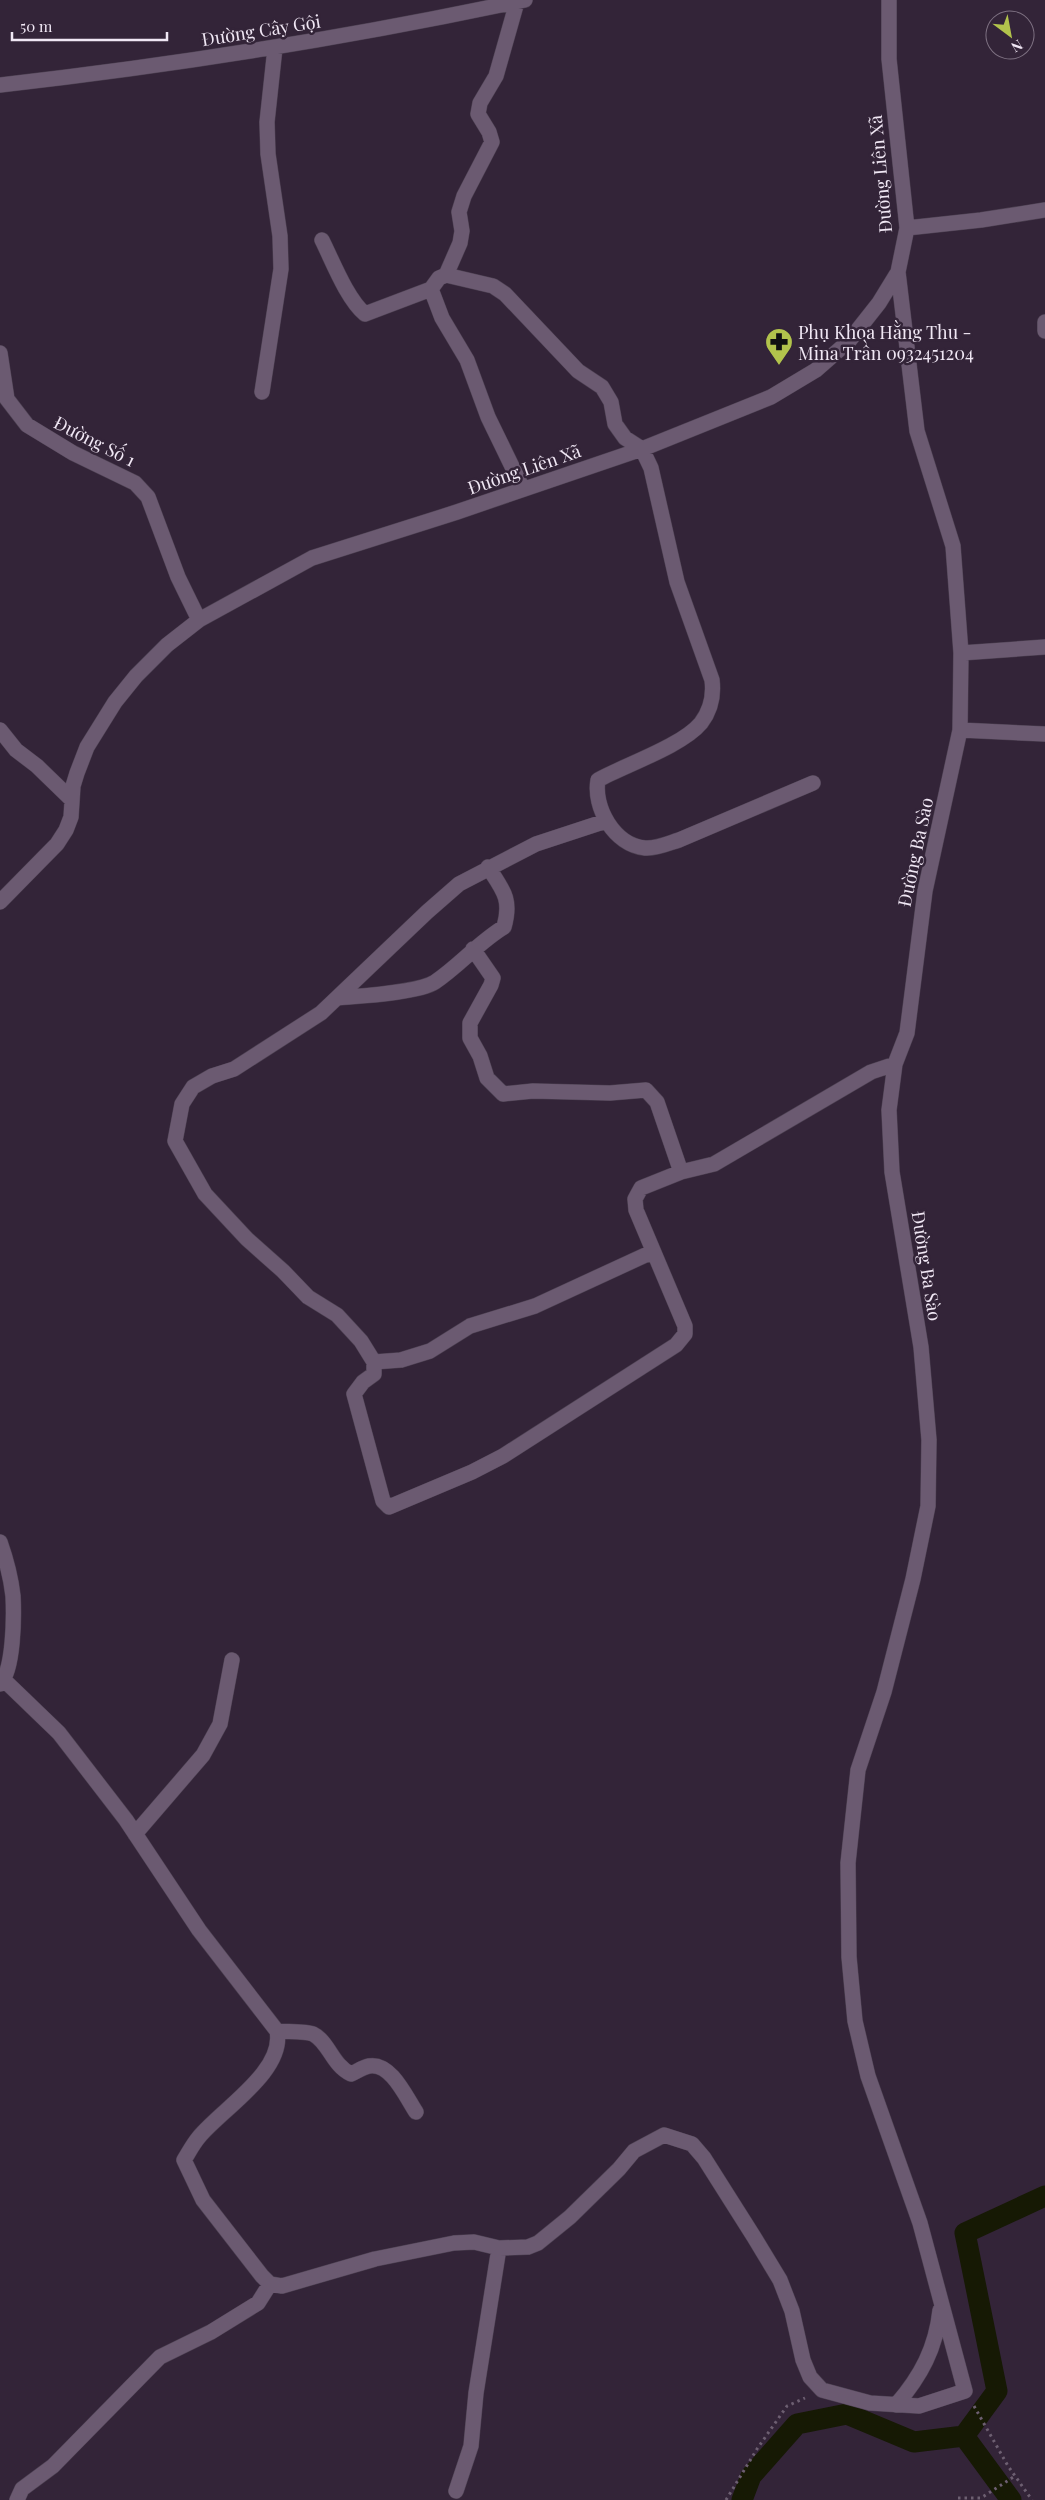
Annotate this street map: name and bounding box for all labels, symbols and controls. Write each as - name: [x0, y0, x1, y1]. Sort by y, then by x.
- street label: Đường Cây Gội: [200, 9, 322, 51]
- scale bar: [12, 10, 168, 42]
- north arrow: [985, 10, 1035, 60]
- text: 50 m: [20, 16, 53, 36]
- text: N: [1008, 36, 1026, 57]
- street label: Đường Liên Xã: [863, 114, 897, 234]
- place label: Phụ Khoa Hằng Thu - Mina Trần 0932451204: [798, 319, 974, 365]
- pharmacy icon: Phụ Khoa Hằng Thu - Mina Trần 0932451204: [764, 327, 794, 366]
- street label: Đường Số 1: [50, 408, 141, 472]
- street label: Đường Liên Xã: [464, 438, 584, 500]
- street label: Đường Ba Sào: [892, 795, 938, 909]
- street label: Đường Ba Sào: [906, 1209, 948, 1323]

